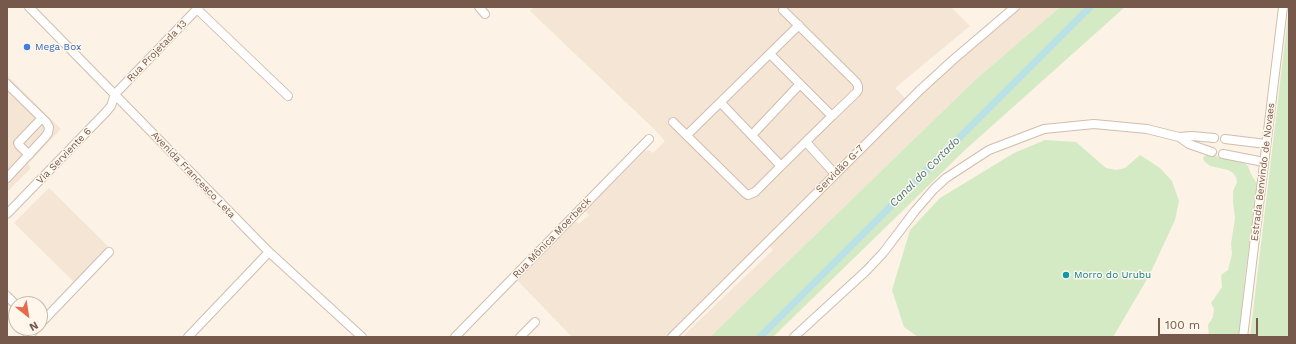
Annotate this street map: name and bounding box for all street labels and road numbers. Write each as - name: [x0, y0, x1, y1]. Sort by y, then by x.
- street label: Rua Projetada 13: [125, 18, 189, 84]
- street label: Estrada Benvindo de Novaes: [1249, 102, 1277, 242]
- street label: Via Serviente 6: [34, 125, 94, 187]
- street label: Avenida Francesco Leta: [148, 129, 238, 221]
- street label: Servidão G-7: [814, 143, 866, 195]
- street label: Rua Mônica Moerbeck: [510, 195, 594, 281]

